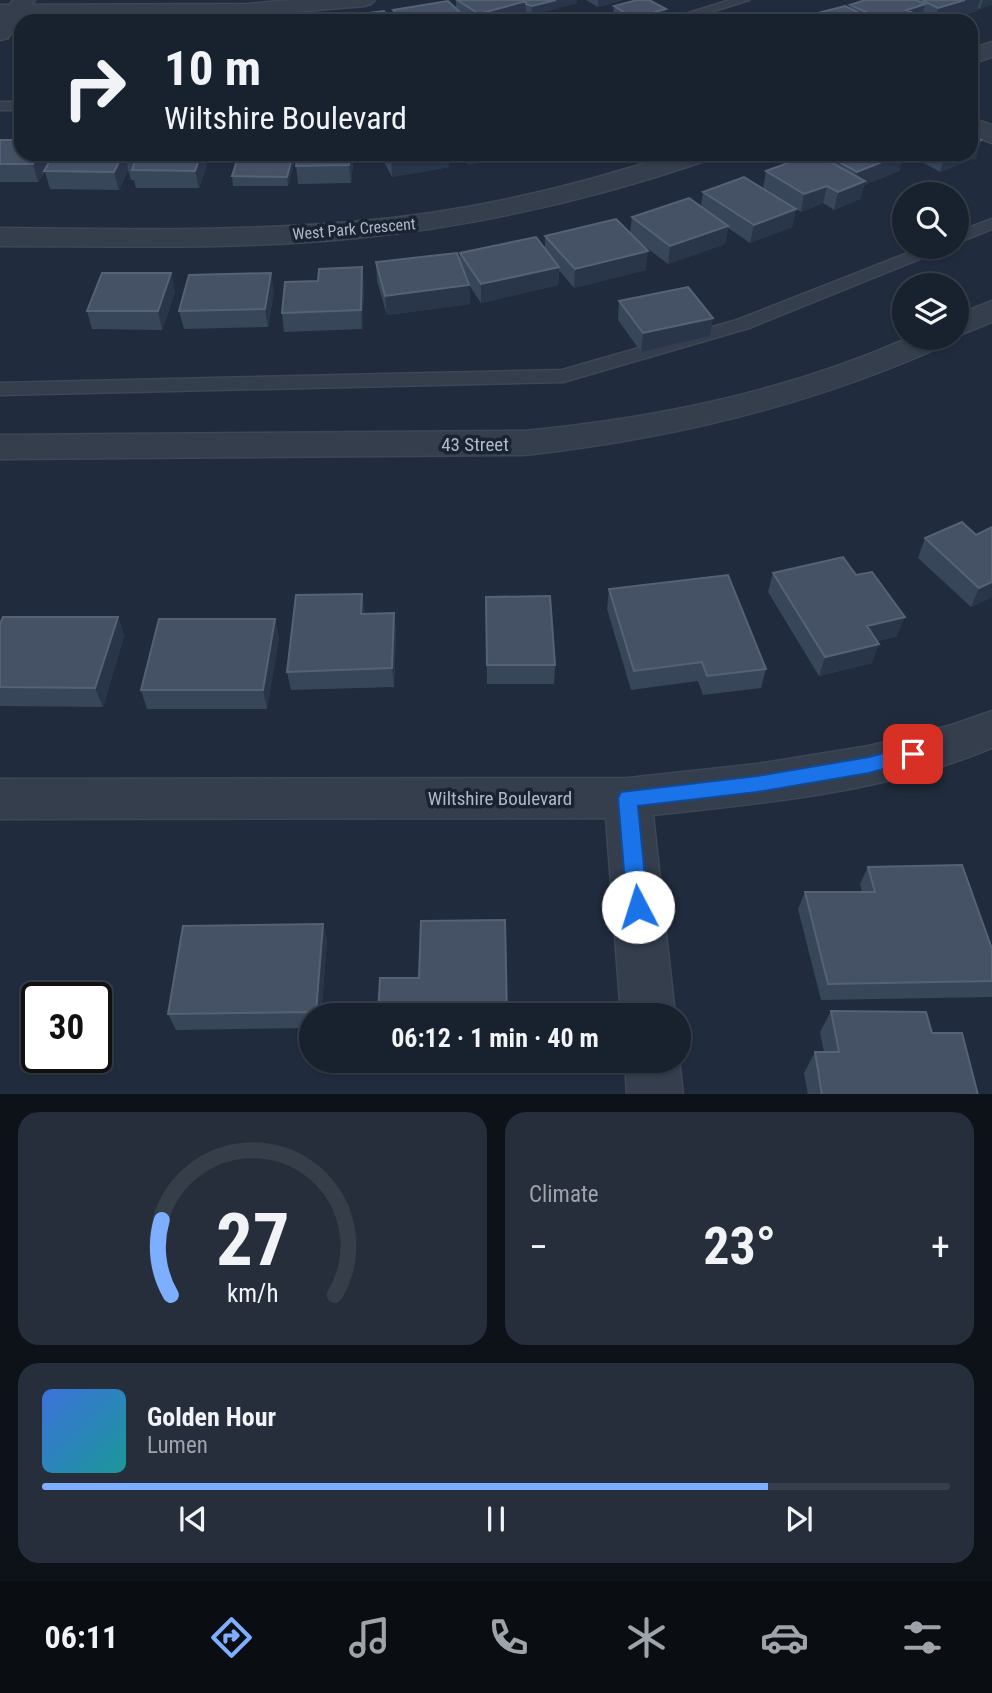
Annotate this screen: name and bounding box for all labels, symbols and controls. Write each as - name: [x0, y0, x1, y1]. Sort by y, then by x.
- text: 10 m: [164, 40, 261, 97]
- icon: right: [49, 42, 140, 133]
- text: Wiltshire Boulevard: [164, 99, 407, 137]
- map controls: [892, 182, 969, 350]
- button: search: [892, 182, 969, 259]
- street label: West Park Crescent: [292, 214, 417, 244]
- button: layers: [892, 273, 969, 350]
- street label: 43 Street: [441, 433, 509, 456]
- pin: [883, 724, 943, 784]
- icon: arrive: [894, 735, 932, 773]
- street label: Wiltshire Boulevard: [428, 787, 572, 810]
- position arrow: [601, 870, 675, 944]
- speed limit sign: 30: [21, 982, 112, 1073]
- text: 06:12 · 1 min · 40 m: [391, 1023, 599, 1053]
- text: Climate: [529, 1181, 599, 1208]
- text: 27: [216, 1197, 289, 1283]
- text: 23°: [703, 1216, 776, 1277]
- text: −: [529, 1225, 548, 1269]
- text: +: [931, 1225, 950, 1269]
- text: km/h: [227, 1278, 278, 1307]
- text: Golden Hour: [147, 1402, 276, 1432]
- text: Lumen: [147, 1432, 208, 1459]
- icon: previous: [174, 1500, 212, 1538]
- icon: pause: [477, 1500, 515, 1538]
- icon: next: [780, 1500, 818, 1538]
- icon: directions: [207, 1613, 256, 1662]
- icon: music: [345, 1613, 394, 1662]
- icon: phone: [484, 1613, 533, 1662]
- icon: climate: [622, 1613, 671, 1662]
- icon: car: [760, 1613, 809, 1662]
- icon: filters: [898, 1613, 947, 1662]
- text: 06:11: [45, 1618, 118, 1656]

